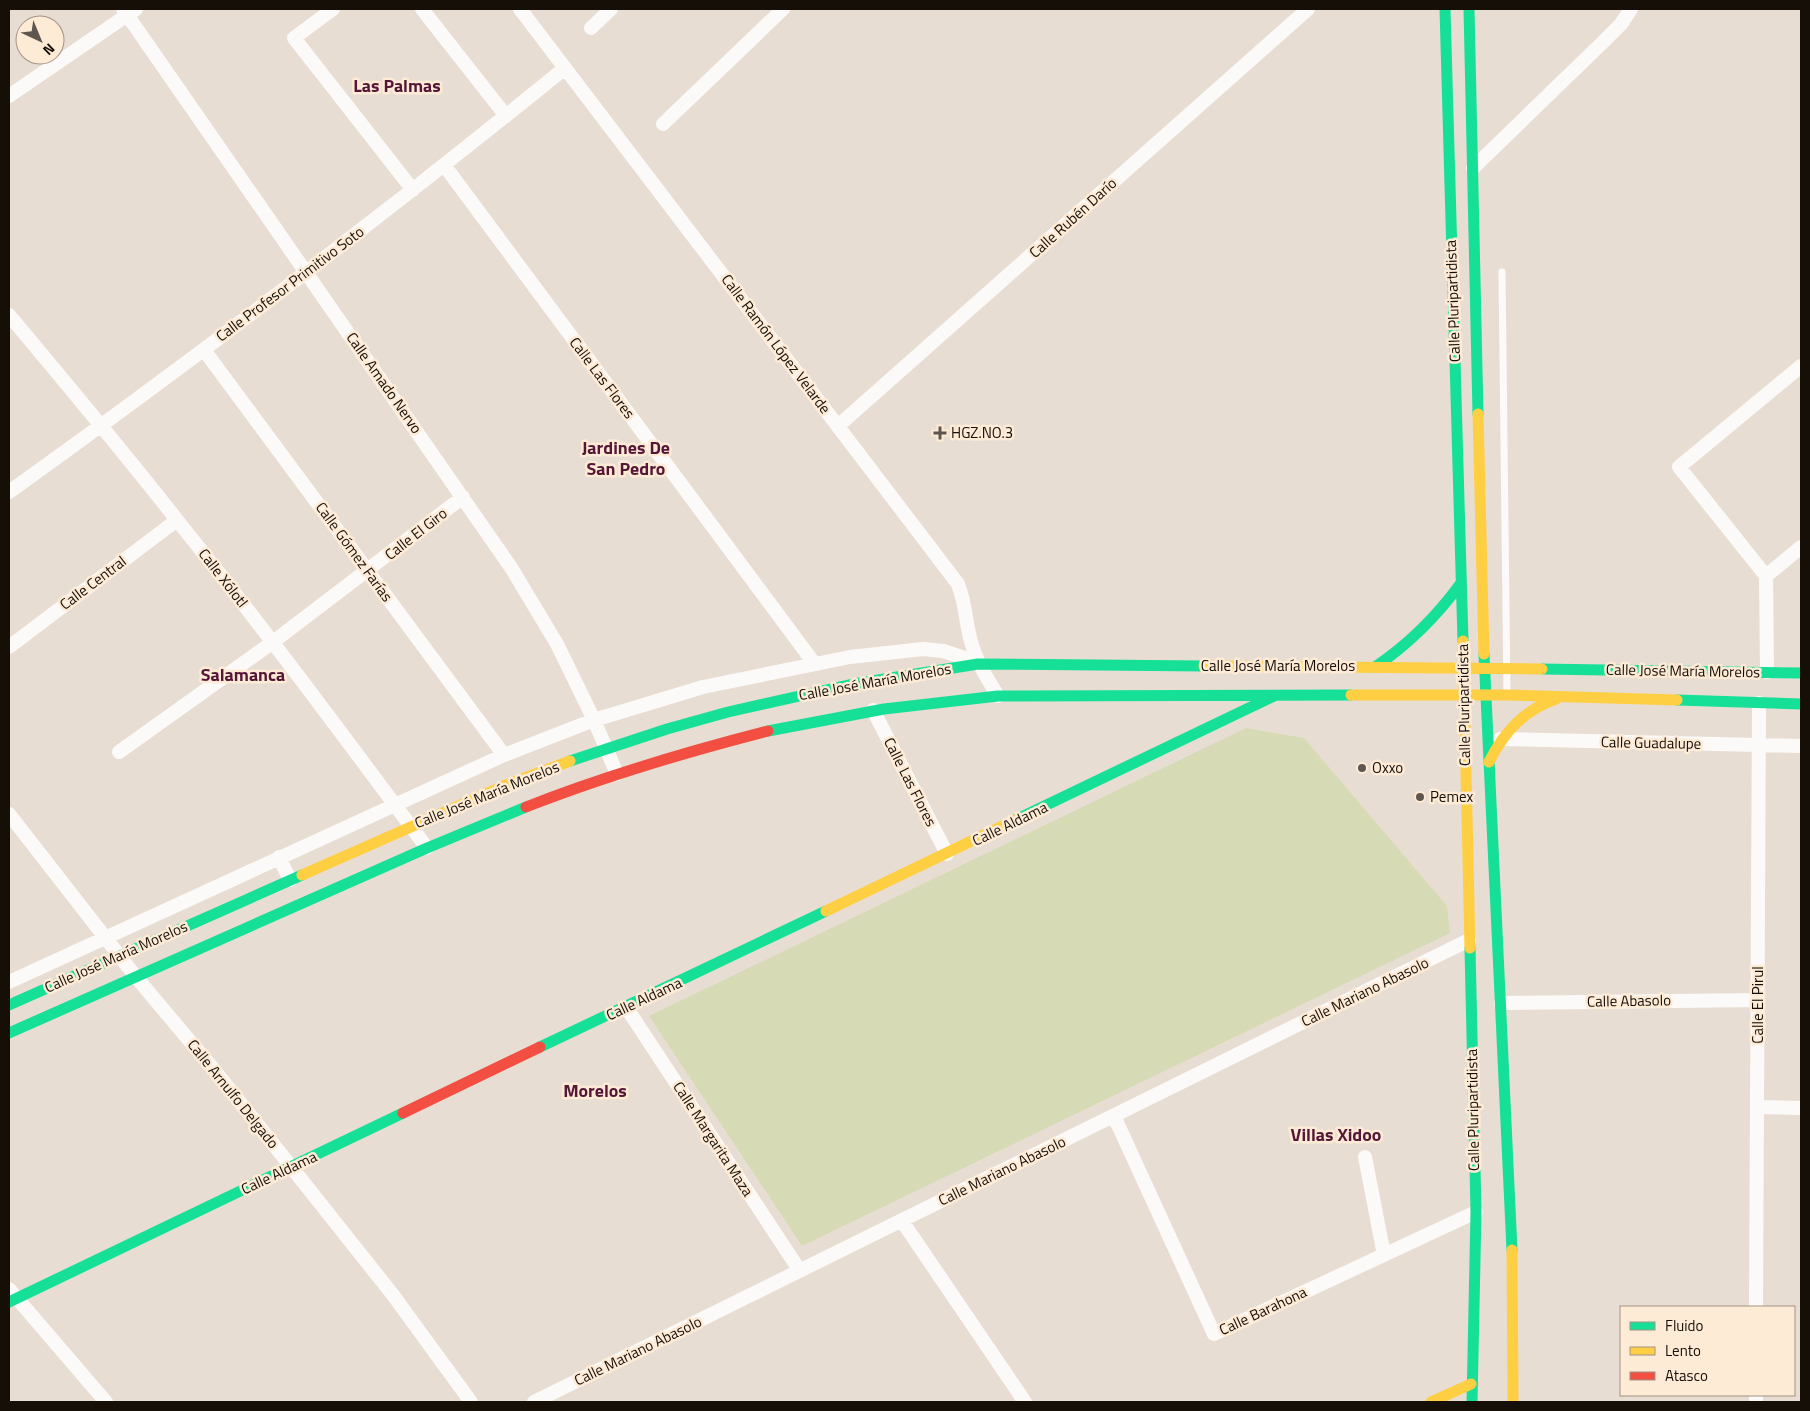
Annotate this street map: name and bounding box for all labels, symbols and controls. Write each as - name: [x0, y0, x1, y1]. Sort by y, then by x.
- north arrow: [15, 15, 65, 65]
- text: N: [39, 39, 60, 61]
- district label: Las Palmas: [353, 72, 441, 99]
- street label: Calle Rubén Darío: [1024, 172, 1122, 263]
- street label: Calle Profesor Primitivo Soto: [211, 220, 369, 347]
- street label: Calle Pluripartidista: [1439, 239, 1466, 363]
- street label: Calle Ramón López Velarde: [716, 269, 837, 419]
- street label: Calle Amado Nervo: [341, 327, 428, 438]
- street label: Calle Las Flores: [564, 332, 641, 423]
- place label: HGZ.NO.3: [951, 421, 1013, 444]
- marker: HGZ.NO.3: [933, 426, 947, 440]
- district label: Jardines De San Pedro: [582, 434, 670, 482]
- street label: Calle Gómez Farías: [310, 497, 399, 607]
- street label: Calle El Giro: [379, 502, 452, 565]
- street label: Calle Xólotl: [193, 543, 254, 612]
- street label: Calle Central: [54, 550, 131, 615]
- street label: Calle Pluripartidista: [1451, 643, 1476, 766]
- street label: Calle José María Morelos: [1201, 654, 1355, 677]
- street label: Calle José María Morelos: [797, 657, 953, 706]
- street label: Calle José María Morelos: [1606, 658, 1760, 683]
- district label: Salamanca: [201, 661, 285, 688]
- street label: Calle Guadalupe: [1601, 730, 1701, 755]
- street label: Calle Las Flores: [878, 733, 943, 830]
- street label: Calle José María Morelos: [411, 755, 563, 834]
- place label: Oxxo: [1372, 756, 1403, 779]
- marker: Oxxo: [1356, 762, 1368, 774]
- place label: Pemex: [1430, 785, 1473, 808]
- marker: Pemex: [1414, 791, 1426, 803]
- street label: Calle Aldama: [968, 795, 1052, 852]
- street label: Calle José María Morelos: [41, 915, 191, 998]
- street label: Calle Mariano Abasolo: [1297, 951, 1433, 1032]
- street label: Calle El Pirul: [1746, 966, 1769, 1044]
- street label: Calle Aldama: [602, 971, 686, 1026]
- street label: Calle Abasolo: [1587, 988, 1671, 1013]
- street label: Calle Arnulfo Delgado: [182, 1034, 285, 1153]
- street label: Calle Pluripartidista: [1460, 1048, 1485, 1171]
- district label: Morelos: [563, 1077, 627, 1104]
- street label: Calle Margarita Maza: [668, 1077, 760, 1201]
- district label: Villas Xidoo: [1291, 1121, 1381, 1148]
- street label: Calle Mariano Abasolo: [934, 1130, 1070, 1211]
- street label: Calle Aldama: [237, 1145, 321, 1200]
- street label: Calle Barahona: [1215, 1280, 1311, 1341]
- legend: [1620, 1306, 1795, 1396]
- street label: Calle Mariano Abasolo: [570, 1310, 706, 1391]
- text: Fluido: [1665, 1314, 1704, 1337]
- text: Lento: [1665, 1339, 1701, 1362]
- text: Atasco: [1665, 1364, 1708, 1387]

